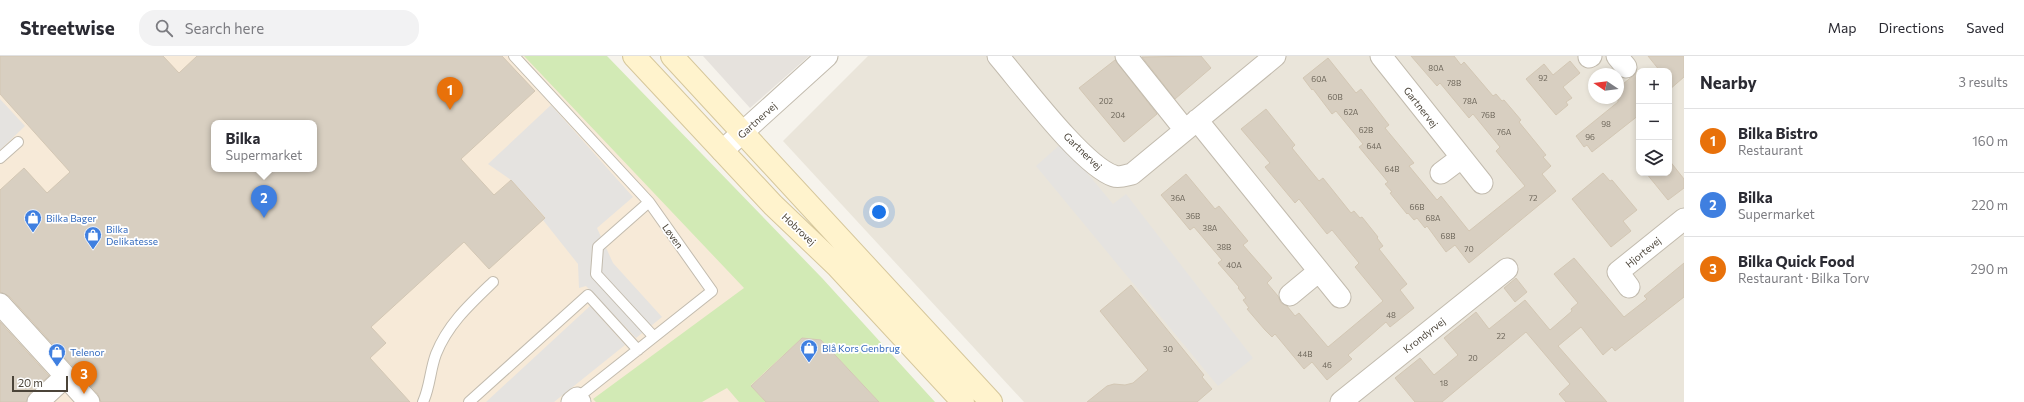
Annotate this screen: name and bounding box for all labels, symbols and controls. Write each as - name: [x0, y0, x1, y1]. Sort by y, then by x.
- search box: [139, 10, 419, 46]
- text: Streetwise: [20, 16, 115, 39]
- icon: search: [153, 17, 175, 39]
- text: Search here: [185, 19, 264, 37]
- text: Map: [1828, 19, 1857, 36]
- text: Directions: [1879, 19, 1944, 36]
- text: Saved: [1966, 19, 2004, 36]
- house number: 80A: [1428, 63, 1444, 73]
- north arrow: [1588, 68, 1624, 104]
- map controls: [1636, 68, 1672, 176]
- button: +: [1636, 68, 1672, 104]
- text: Nearby: [1700, 72, 1757, 93]
- house number: 92: [1538, 73, 1548, 83]
- house number: 60A: [1311, 74, 1327, 84]
- text: 3 results: [1959, 74, 2008, 90]
- pin: 1: [437, 77, 463, 110]
- house number: 78B: [1447, 78, 1461, 88]
- street label: Gartnervej: [1401, 84, 1441, 130]
- house number: 60B: [1327, 92, 1343, 102]
- house number: 202: [1099, 96, 1114, 106]
- house number: 78A: [1463, 96, 1478, 106]
- street label: Gartnervej: [735, 99, 779, 141]
- button: −: [1636, 104, 1672, 140]
- house number: 62A: [1344, 107, 1359, 117]
- house number: 204: [1111, 110, 1125, 120]
- house number: 76B: [1481, 110, 1495, 120]
- house number: 98: [1601, 119, 1611, 129]
- popup: [211, 120, 317, 172]
- text: Bilka Bistro: [1738, 124, 1818, 142]
- house number: 62B: [1359, 125, 1373, 135]
- house number: 76A: [1497, 127, 1512, 137]
- text: Bilka: [226, 129, 260, 147]
- street label: Gartnervej: [1061, 130, 1105, 172]
- house number: 96: [1585, 132, 1595, 142]
- text: 1: [1710, 133, 1716, 149]
- text: 160 m: [1972, 133, 2008, 149]
- button: layers: [1636, 140, 1672, 176]
- house number: 64A: [1366, 141, 1382, 151]
- text: Restaurant: [1738, 142, 1803, 158]
- text: Supermarket: [226, 147, 302, 163]
- house number: 64B: [1385, 164, 1399, 174]
- pin: 2: [251, 185, 277, 218]
- text: Bilka: [1738, 188, 1773, 206]
- house number: 36A: [1171, 193, 1186, 203]
- house number: 72: [1529, 193, 1538, 203]
- text: 2: [1709, 197, 1717, 213]
- text: 220 m: [1971, 197, 2008, 213]
- your location: [869, 202, 889, 222]
- house number: 66B: [1410, 202, 1424, 212]
- text: Supermarket: [1738, 206, 1815, 222]
- shop icon: Bilka Bager: [23, 208, 43, 233]
- street label: Hobrovej: [780, 210, 818, 248]
- house number: 36B: [1186, 211, 1200, 221]
- place label: Bilka Bager: [46, 212, 96, 224]
- house number: 68A: [1425, 213, 1441, 223]
- street label: Løven: [660, 221, 686, 251]
- place label: Bilka Delikatesse: [106, 223, 158, 247]
- house number: 38A: [1203, 223, 1218, 233]
- shop icon: Bilka Delikatesse: [83, 225, 103, 250]
- house number: 68B: [1441, 231, 1455, 241]
- street label: Hjortevej: [1623, 234, 1663, 270]
- house number: 38B: [1217, 242, 1231, 252]
- house number: 70: [1464, 244, 1474, 254]
- text: Bilka Quick Food: [1738, 252, 1854, 270]
- house number: 40A: [1226, 260, 1242, 270]
- text: 3: [1709, 261, 1717, 277]
- text: 290 m: [1971, 261, 2008, 277]
- text: Restaurant · Bilka Torv: [1738, 270, 1869, 286]
- house number: 48: [1386, 310, 1396, 320]
- street label: Krondyrvej: [1401, 315, 1447, 355]
- house number: 22: [1497, 331, 1506, 341]
- shop icon: Blå Kors Genbrug: [799, 338, 819, 363]
- shop icon: Telenor: [47, 342, 67, 367]
- place label: Blå Kors Genbrug: [822, 342, 901, 354]
- house number: 30: [1163, 344, 1173, 354]
- place label: Telenor: [70, 346, 104, 358]
- house number: 44B: [1298, 349, 1312, 359]
- house number: 20: [1468, 353, 1478, 363]
- house number: 46: [1322, 360, 1332, 370]
- pin: 3: [71, 361, 97, 394]
- scale bar: [12, 374, 68, 393]
- text: 20 m: [18, 376, 43, 389]
- house number: 18: [1440, 378, 1448, 388]

